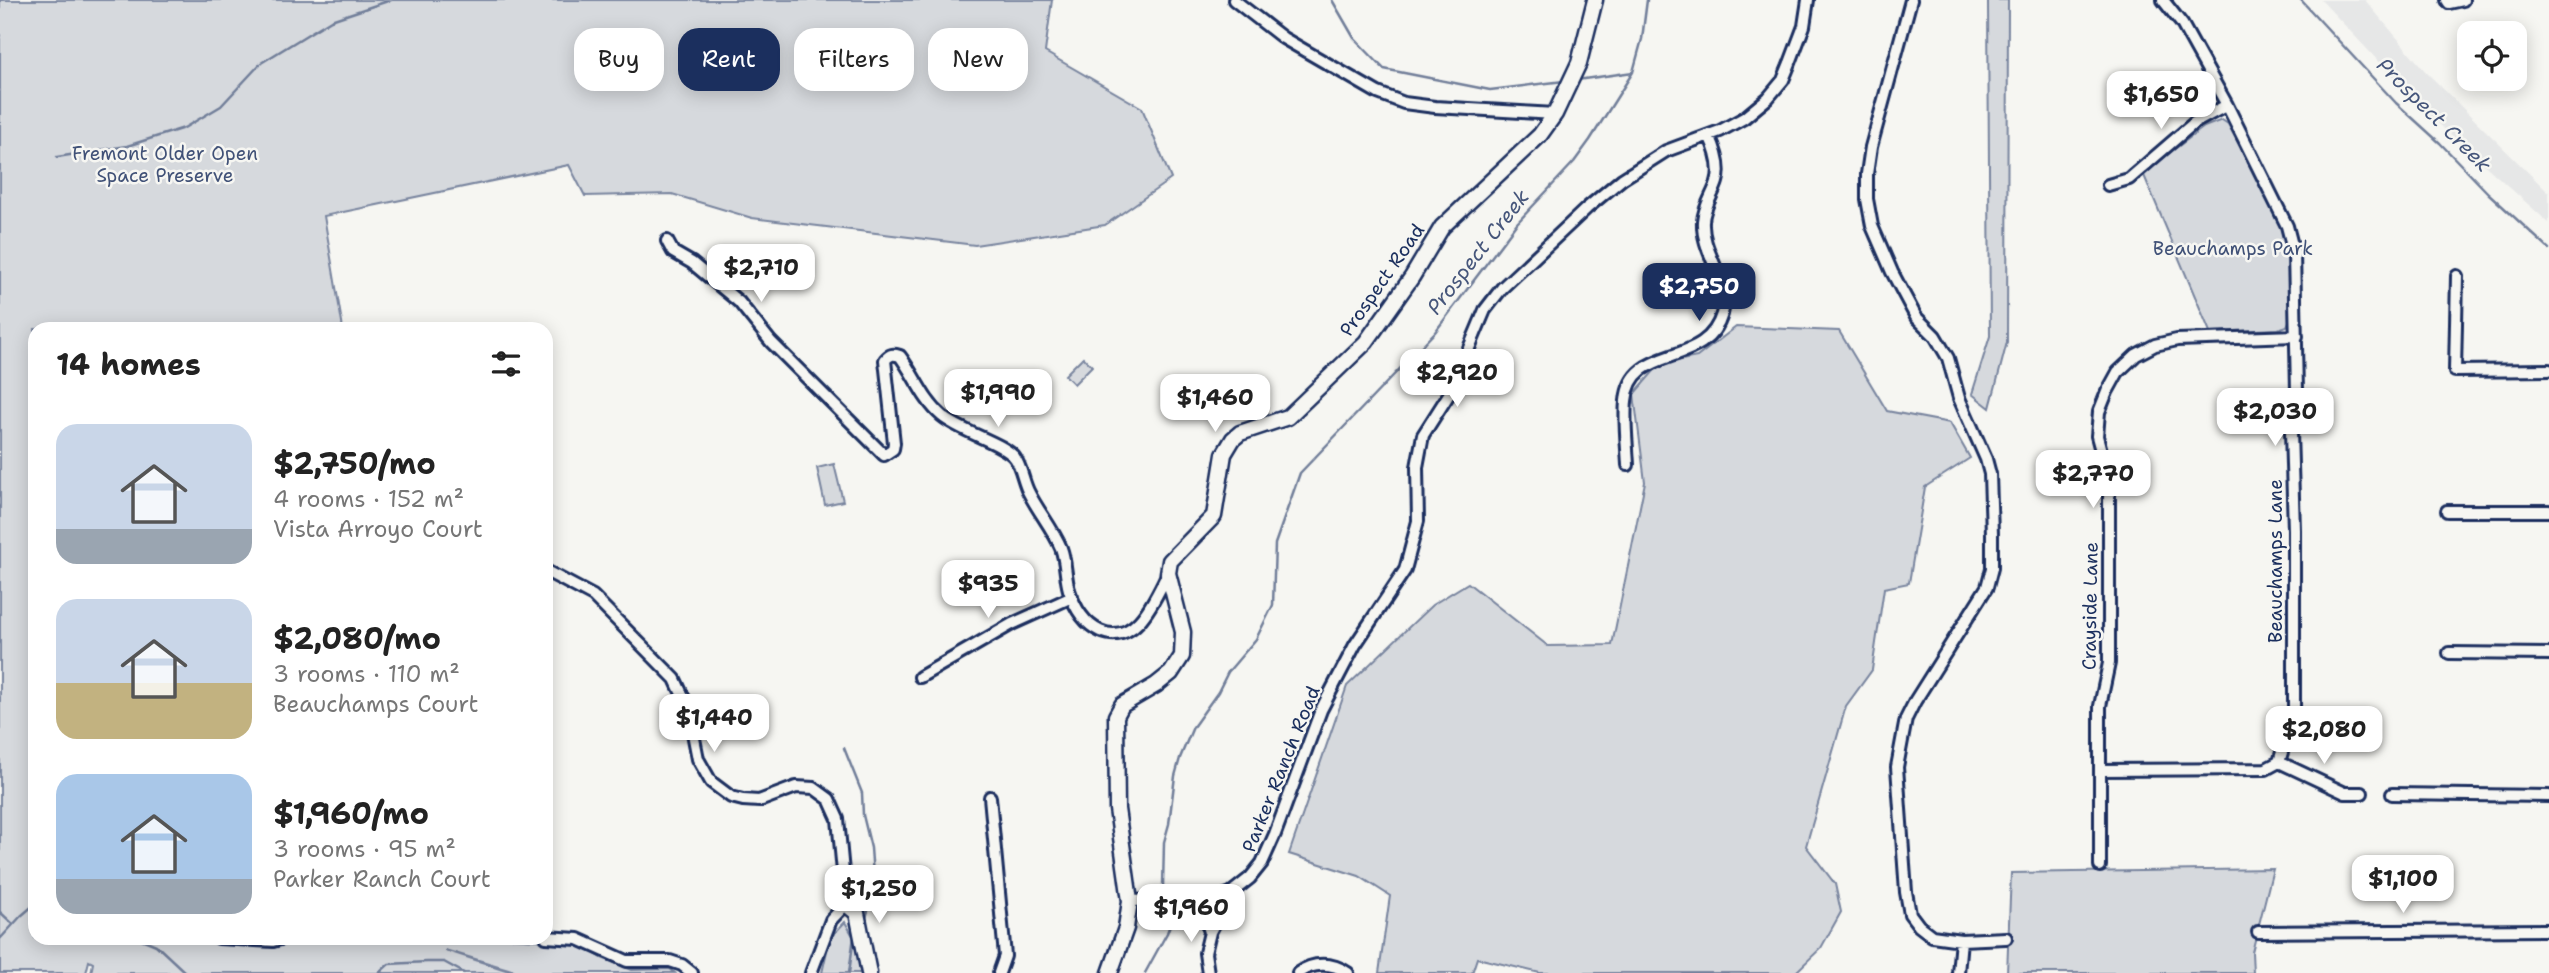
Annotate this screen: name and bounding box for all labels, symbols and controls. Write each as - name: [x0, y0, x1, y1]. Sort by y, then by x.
- map controls: [2457, 21, 2527, 91]
- button: locate: [2457, 21, 2527, 91]
- chip: Buy: [574, 28, 664, 91]
- chip: Rent: [678, 28, 780, 91]
- chip: Filters: [794, 28, 914, 91]
- chip: New: [928, 28, 1028, 91]
- water label: Prospect Creek: [2371, 52, 2497, 178]
- pin: $1,650: [2104, 72, 2218, 131]
- text: $1,650: [2123, 79, 2199, 109]
- park label: Fremont Older Open Space Preserve: [72, 141, 258, 188]
- water label: Prospect Creek: [1420, 184, 1536, 320]
- street label: Prospect Road: [1334, 219, 1430, 341]
- park label: Beauchamps Park: [2153, 236, 2313, 261]
- pin: $2,710: [704, 244, 818, 304]
- text: $2,710: [723, 252, 799, 282]
- pin: $2,750: [1642, 264, 1756, 323]
- text: $2,750: [1658, 271, 1740, 301]
- text: 14 homes: [56, 344, 201, 385]
- icon: filters: [487, 345, 525, 383]
- pin: $2,920: [1400, 350, 1514, 409]
- text: $2,920: [1416, 357, 1498, 387]
- pin: $1,990: [941, 370, 1055, 429]
- pin: $1,460: [1158, 374, 1272, 434]
- text: $1,990: [960, 377, 1036, 407]
- text: $1,460: [1176, 382, 1254, 412]
- pin: $2,030: [2218, 388, 2332, 448]
- text: $2,030: [2233, 396, 2317, 426]
- text: $2,750/mo: [273, 443, 436, 484]
- pin: $2,770: [2036, 450, 2150, 510]
- icon: home: [112, 452, 196, 536]
- text: $2,770: [2052, 458, 2134, 488]
- street label: Beauchamps Lane: [2263, 479, 2288, 643]
- text: 4 rooms · 152 m²: [273, 484, 464, 514]
- text: Vista Arroyo Court: [273, 514, 483, 544]
- street label: Crayside Lane: [2076, 542, 2104, 670]
- pin: $935: [947, 560, 1029, 620]
- text: $935: [957, 568, 1019, 598]
- text: $2,080/mo: [273, 618, 441, 659]
- icon: home: [112, 627, 196, 711]
- text: 3 rooms · 110 m²: [273, 659, 460, 689]
- street label: Parker Ranch Road: [1236, 682, 1326, 856]
- text: Beauchamps Court: [273, 689, 478, 719]
- pin: $1,440: [657, 694, 771, 754]
- text: $1,440: [675, 702, 753, 732]
- pin: $2,080: [2267, 706, 2381, 766]
- text: $2,080: [2281, 714, 2367, 744]
- text: $1,960/mo: [273, 793, 429, 834]
- icon: home: [112, 802, 196, 886]
- text: 3 rooms · 95 m²: [273, 834, 456, 864]
- pin: $1,100: [2346, 856, 2460, 915]
- text: $1,100: [2368, 863, 2438, 893]
- text: Parker Ranch Court: [273, 864, 491, 894]
- pin: $1,250: [822, 866, 936, 925]
- text: $1,250: [841, 873, 917, 903]
- pin: $1,960: [1134, 884, 1248, 944]
- text: $1,960: [1153, 892, 1229, 922]

